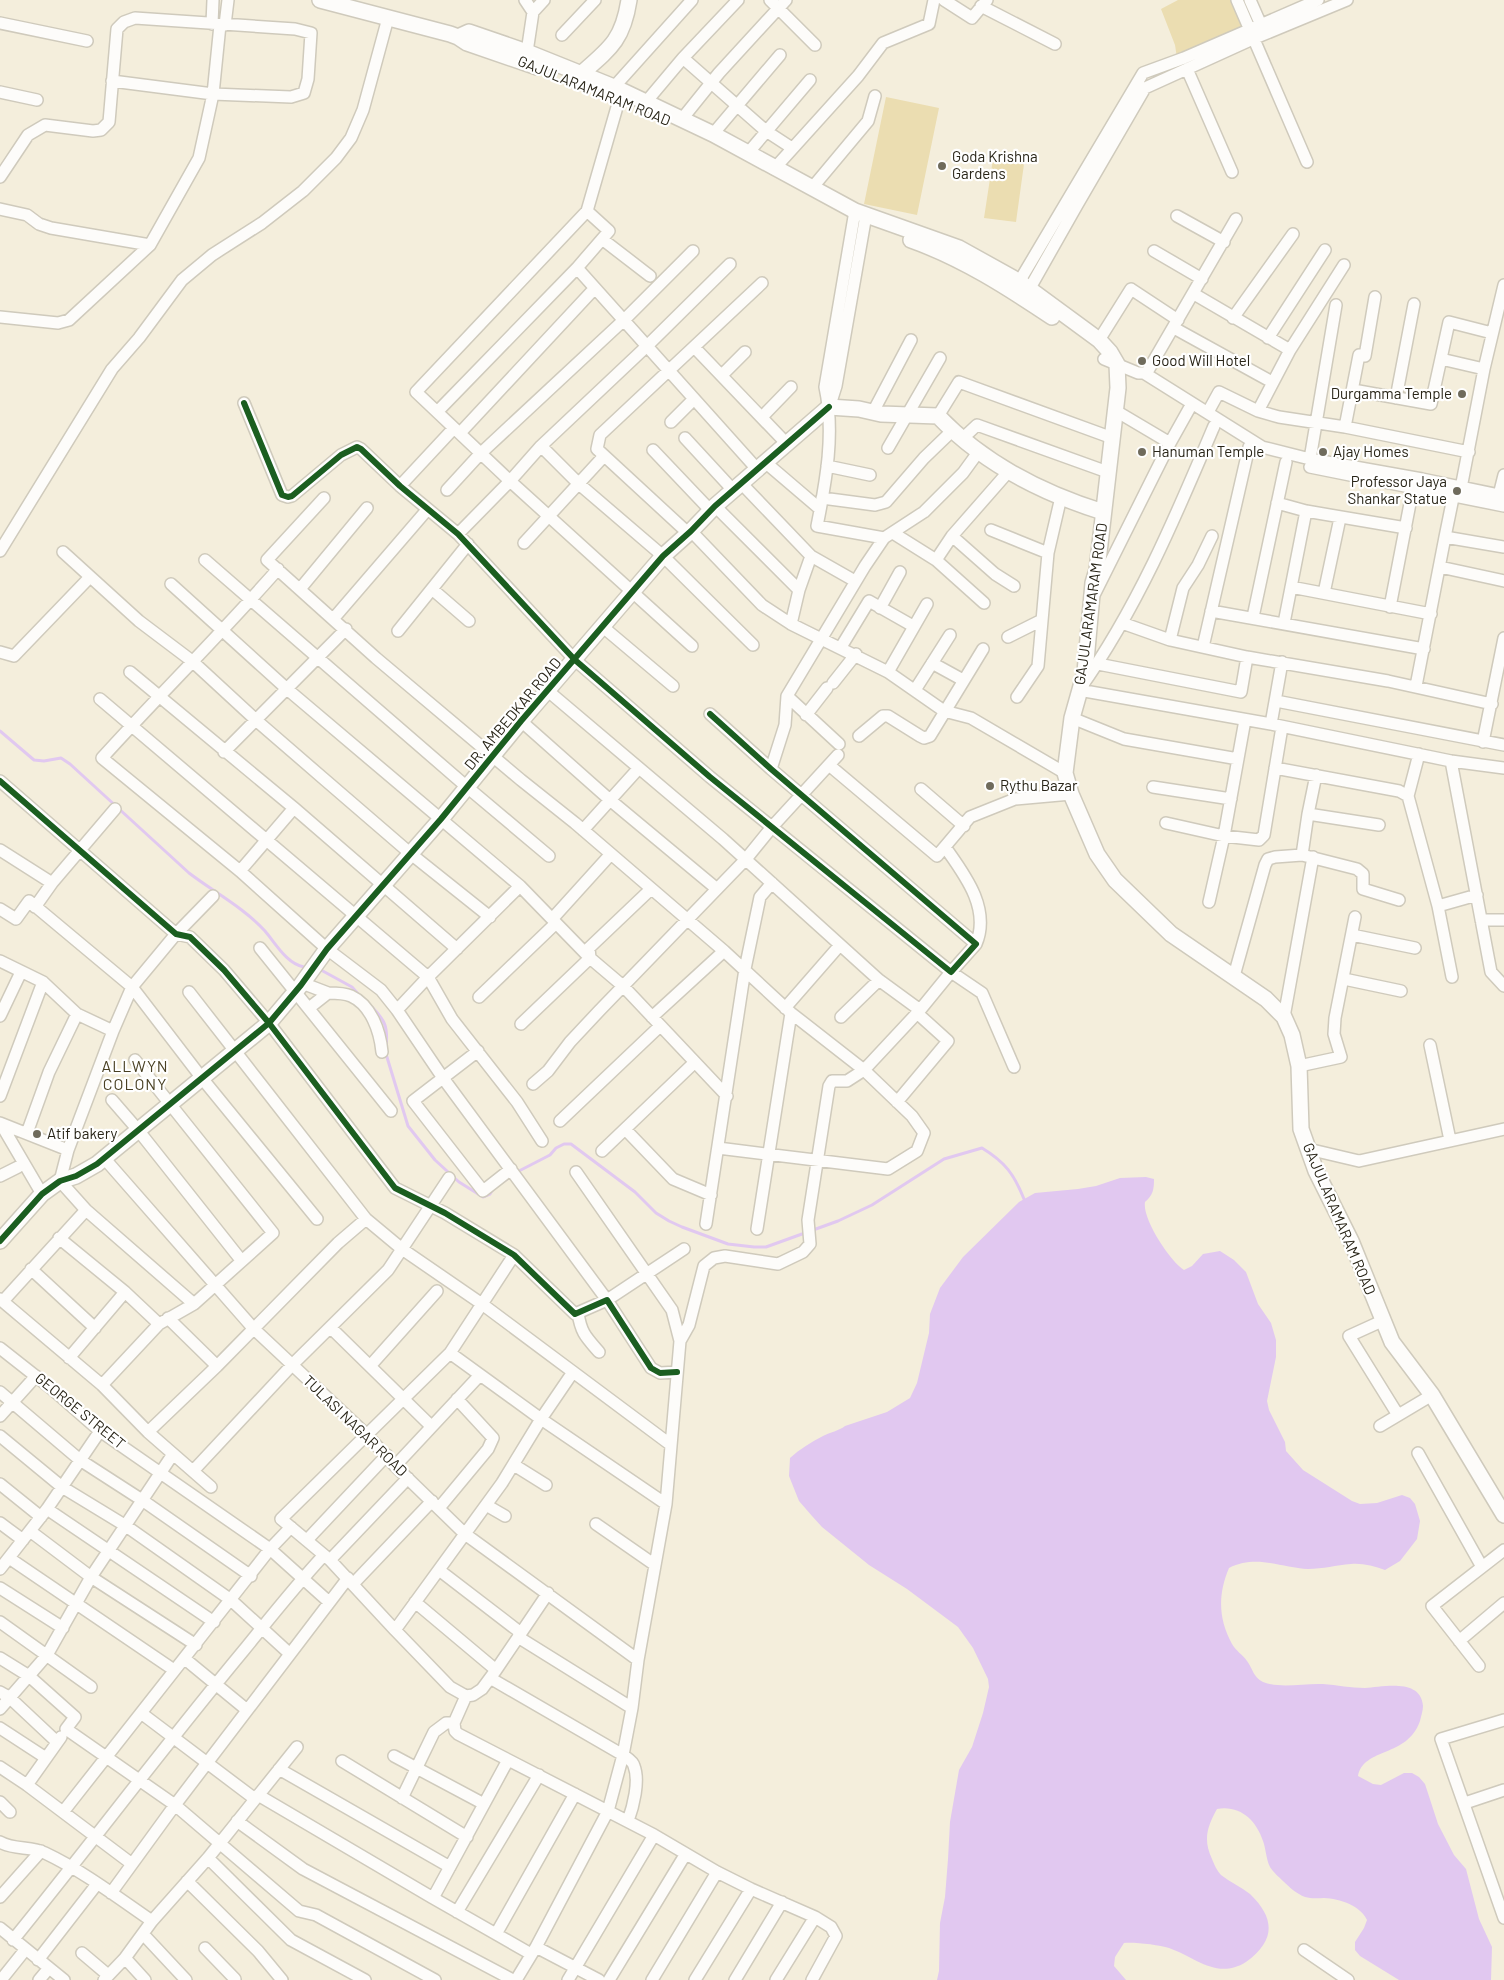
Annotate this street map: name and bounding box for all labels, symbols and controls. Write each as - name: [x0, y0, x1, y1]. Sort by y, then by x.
- street label: GAJULARAMARAM ROAD: [515, 51, 673, 129]
- place label: Goda Krishna Gardens: [952, 147, 1038, 182]
- marker: Goda Krishna Gardens: [936, 160, 948, 172]
- place label: Good Will Hotel: [1152, 351, 1250, 369]
- marker: Good Will Hotel: [1136, 355, 1148, 367]
- place label: Durgamma Temple: [1331, 384, 1452, 402]
- marker: Durgamma Temple: [1456, 388, 1468, 400]
- place label: Hanuman Temple: [1152, 442, 1264, 460]
- place label: Ajay Homes: [1333, 442, 1409, 460]
- marker: Hanuman Temple: [1136, 446, 1148, 458]
- marker: Ajay Homes: [1317, 446, 1329, 458]
- place label: Professor Jaya Shankar Statue: [1348, 472, 1447, 507]
- marker: Professor Jaya Shankar Statue: [1451, 485, 1463, 497]
- street label: GAJULARAMARAM ROAD: [1070, 522, 1110, 686]
- street label: DR. AMBEDKAR ROAD: [460, 654, 564, 773]
- place label: Rythu Bazar: [1000, 776, 1078, 794]
- marker: Rythu Bazar: [984, 780, 996, 792]
- district label: ALLWYN COLONY: [101, 1056, 169, 1093]
- place label: Atif bakery: [47, 1124, 118, 1142]
- marker: Atif bakery: [31, 1128, 43, 1140]
- street label: GAJULARAMARAM ROAD: [1300, 1140, 1380, 1297]
- street label: GEORGE STREET: [32, 1368, 129, 1452]
- street label: TULASI NAGAR ROAD: [300, 1371, 412, 1480]

